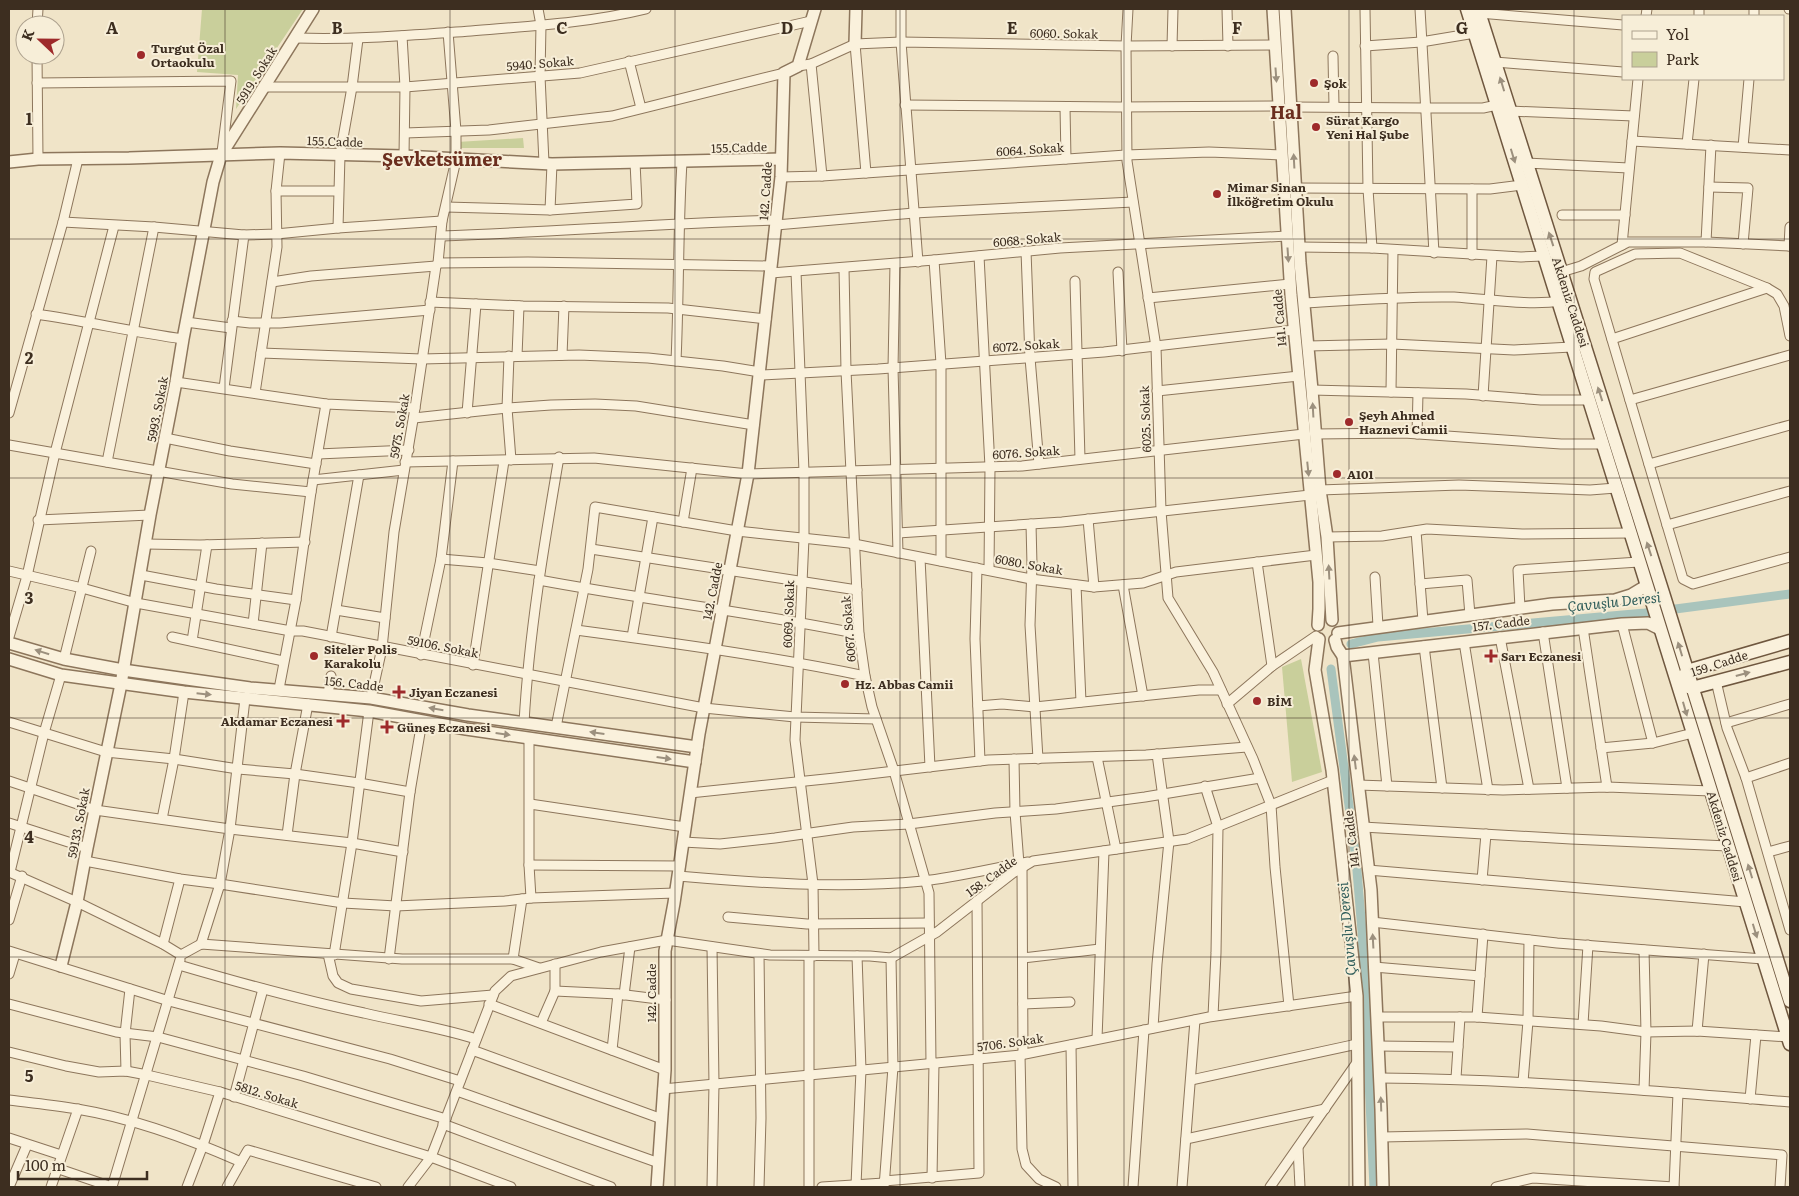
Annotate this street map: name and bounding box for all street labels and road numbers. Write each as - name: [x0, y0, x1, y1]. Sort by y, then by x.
- street label: 6060. Sokak: [1030, 23, 1099, 43]
- street label: 5919. Sokak: [231, 42, 281, 107]
- street label: 5940. Sokak: [506, 51, 575, 75]
- street label: 155.Cadde: [307, 131, 363, 151]
- street label: 155.Cadde: [711, 137, 767, 157]
- street label: 6064. Sokak: [995, 138, 1065, 160]
- street label: 142. Cadde: [754, 161, 776, 221]
- street label: 6068. Sokak: [992, 227, 1062, 251]
- street label: Akdeniz Caddesi: [1548, 254, 1594, 350]
- street label: 141. Cadde: [1268, 289, 1290, 347]
- street label: 6072. Sokak: [992, 334, 1061, 356]
- street label: 5993. Sokak: [142, 374, 172, 443]
- street label: 6025. Sokak: [1135, 385, 1155, 453]
- street label: 5975. Sokak: [384, 391, 414, 460]
- street label: 6076. Sokak: [992, 441, 1061, 463]
- street label: 6080. Sokak: [994, 549, 1065, 579]
- street label: 142. Cadde: [698, 560, 726, 622]
- street label: 6069. Sokak: [778, 579, 798, 648]
- street label: 6067. Sokak: [836, 595, 860, 663]
- street label: 157. Cadde: [1471, 611, 1531, 635]
- street label: 59106. Sokak: [406, 630, 481, 662]
- street label: 159. Cadde: [1688, 645, 1750, 681]
- street label: 156. Cadde: [324, 671, 384, 695]
- street label: 59133. Sokak: [62, 786, 94, 860]
- street label: Akdeniz Caddesi: [1703, 788, 1747, 884]
- street label: 141. Cadde: [1339, 809, 1363, 869]
- street label: 158. Cadde: [962, 851, 1020, 901]
- street label: 142. Cadde: [642, 964, 660, 1022]
- street label: 5706. Sokak: [976, 1028, 1045, 1056]
- street label: 5812. Sokak: [233, 1076, 301, 1112]

